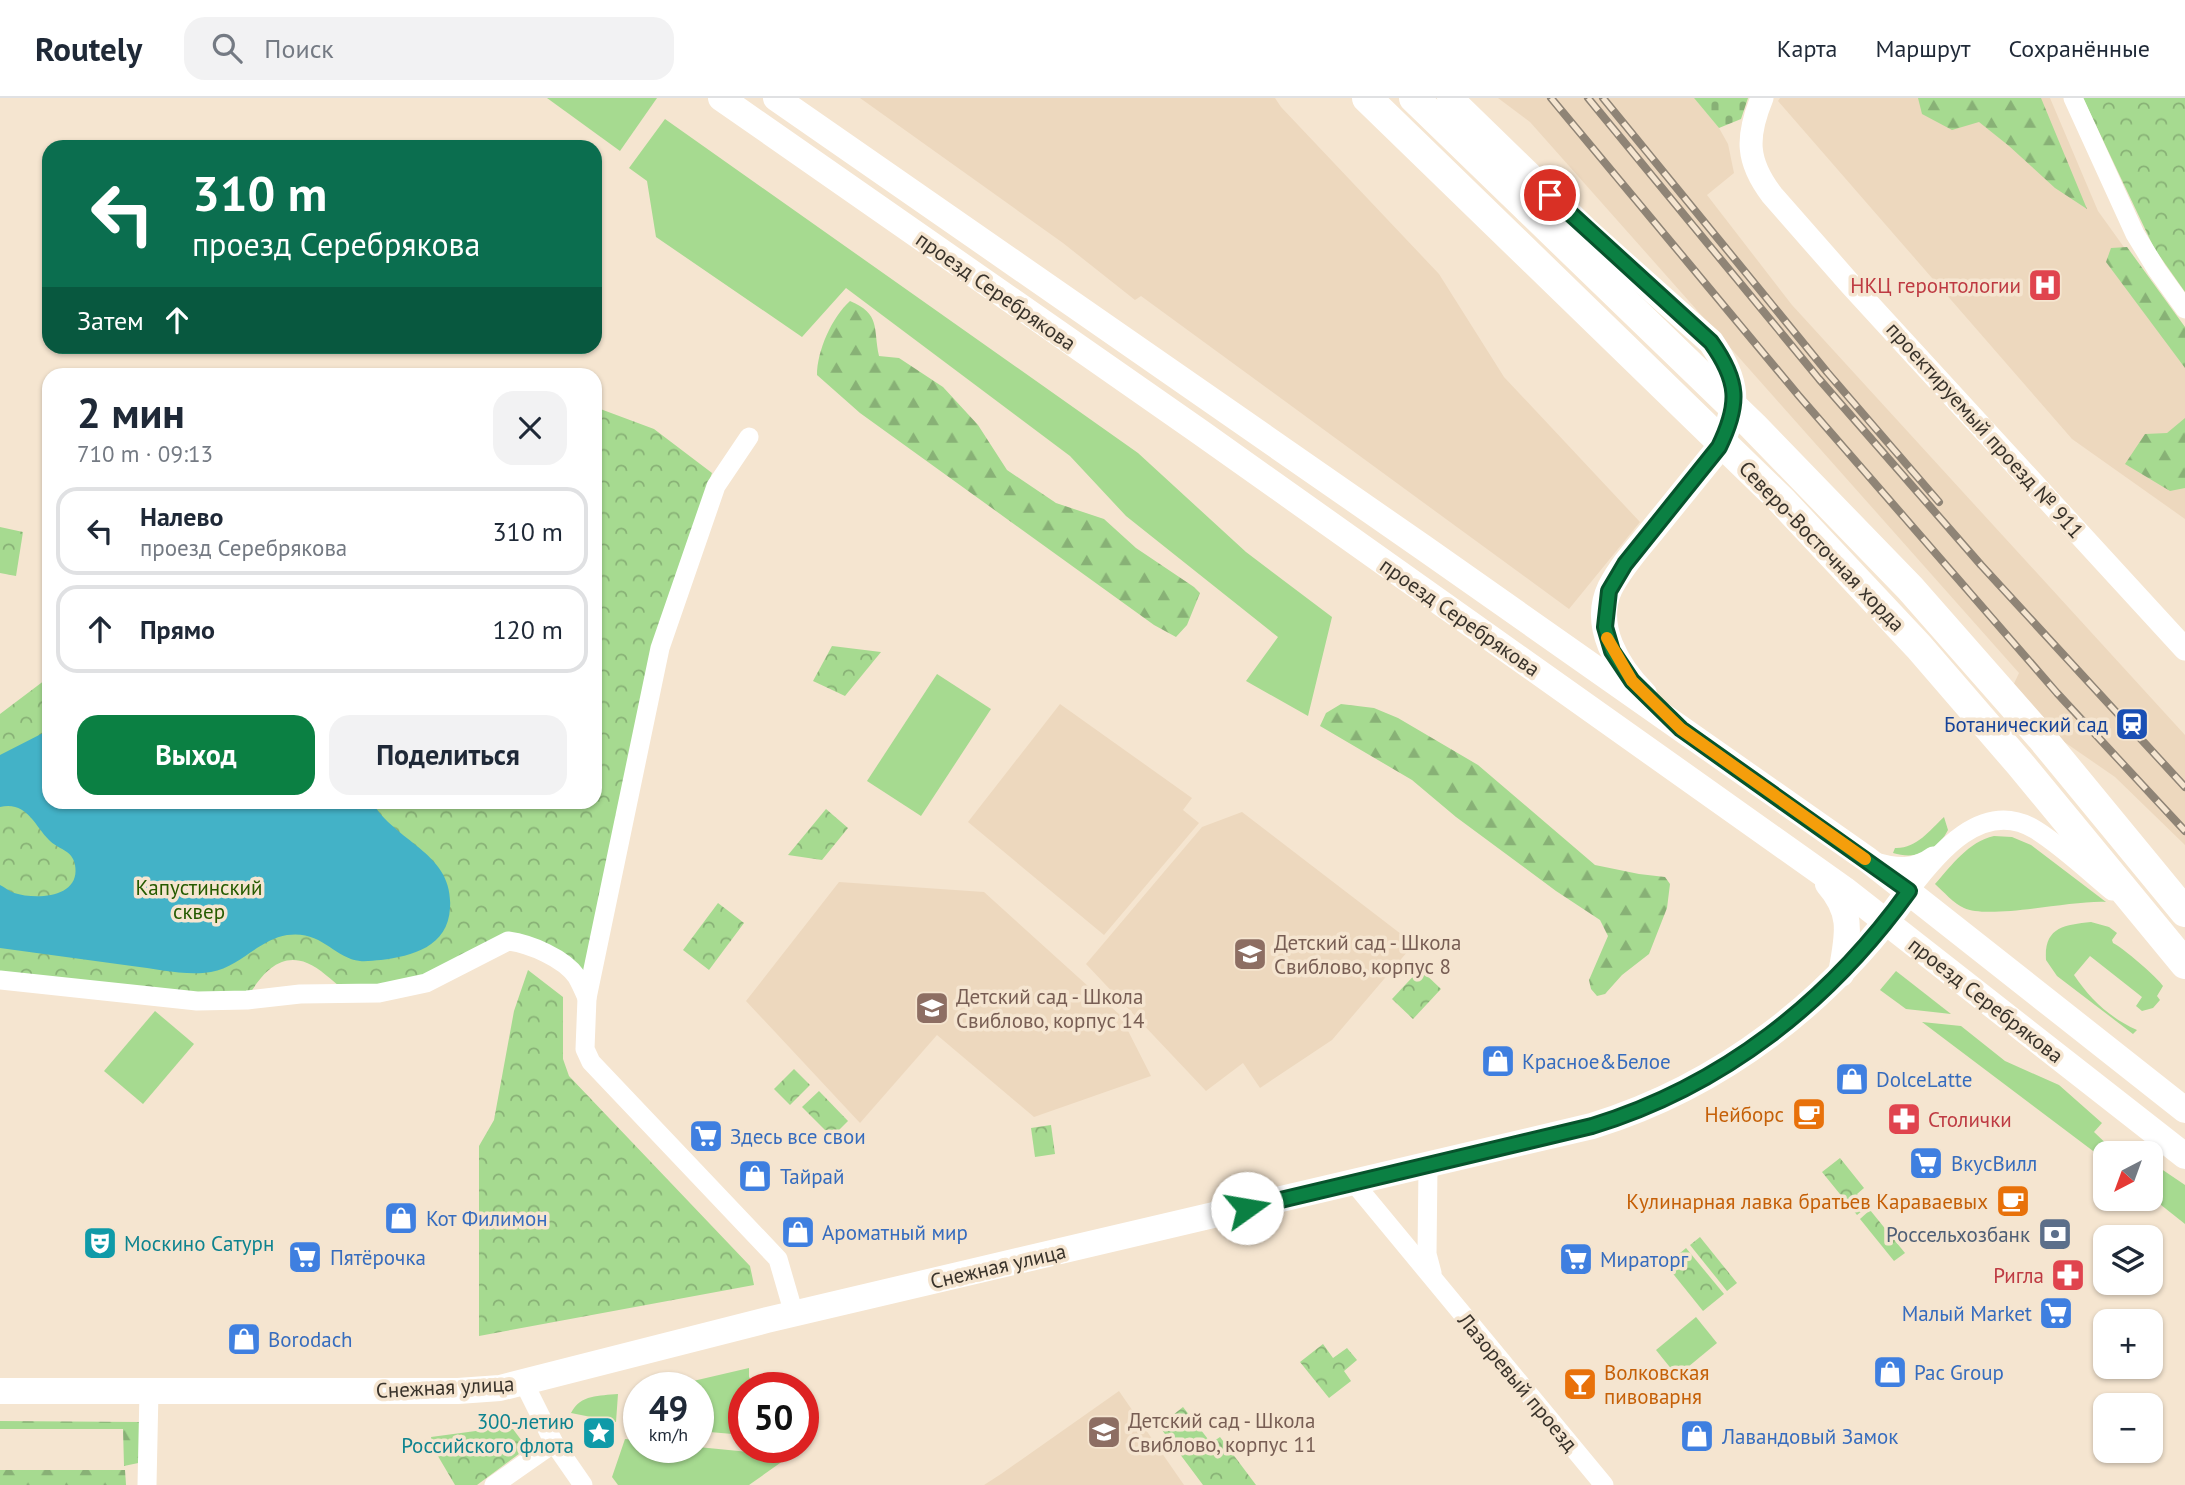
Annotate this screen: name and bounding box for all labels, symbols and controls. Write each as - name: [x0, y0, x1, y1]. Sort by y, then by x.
- search box: [184, 17, 674, 80]
- text: Routely: [35, 27, 142, 70]
- icon: search: [208, 29, 246, 67]
- text: Поиск: [264, 32, 334, 65]
- text: Карта: [1777, 33, 1837, 64]
- text: Маршрут: [1875, 33, 1970, 64]
- text: Сохранённые: [2008, 33, 2150, 64]
- text: 310 m: [192, 161, 327, 225]
- pin: [1520, 165, 1580, 225]
- icon: left: [77, 168, 168, 259]
- icon: arrive: [1531, 176, 1569, 214]
- text: проезд Серебрякова: [192, 223, 480, 265]
- street label: проезд Серебрякова: [911, 226, 1081, 356]
- hospital icon: НКЦ геронтологии: [2026, 266, 2064, 304]
- place label: НКЦ геронтологии: [1850, 272, 2021, 299]
- icon: ahead: [158, 301, 196, 339]
- text: Затем: [77, 304, 144, 337]
- street label: проектируемый проезд № 911: [1880, 316, 2090, 544]
- text: 2 мин: [77, 385, 185, 440]
- button: close: [493, 391, 567, 465]
- text: 710 m · 09:13: [77, 439, 213, 468]
- street label: Северо-Восточная хорда: [1733, 455, 1911, 637]
- text: Налево: [140, 500, 224, 533]
- icon: left: [81, 512, 119, 550]
- text: 310 m: [492, 515, 563, 548]
- text: проезд Серебрякова: [140, 533, 347, 562]
- street label: проезд Серебрякова: [1375, 552, 1545, 682]
- icon: ahead: [81, 610, 119, 648]
- text: Прямо: [140, 613, 215, 646]
- text: 120 m: [492, 613, 563, 646]
- station icon: Ботанический сад: [2113, 705, 2151, 743]
- place label: Ботанический сад: [1944, 711, 2108, 738]
- button: Выход: [77, 715, 315, 795]
- button: Поделиться: [329, 715, 567, 795]
- park label: Капустинский сквер: [136, 874, 262, 925]
- place label: Детский сад - Школа Свиблово, корпус 8: [1274, 929, 1461, 980]
- street label: проезд Серебрякова: [1903, 931, 2069, 1069]
- school or university icon: Детский сад - Школа Свиблово, корпус 8: [1231, 935, 1269, 973]
- place label: Детский сад - Школа Свиблово, корпус 14: [956, 983, 1144, 1034]
- school or university icon: Детский сад - Школа Свиблово, корпус 14: [913, 989, 951, 1027]
- shop icon: Красное&Белое: [1479, 1042, 1517, 1080]
- place label: Красное&Белое: [1522, 1048, 1671, 1075]
- shop icon: DolceLatte: [1833, 1060, 1871, 1098]
- place label: DolceLatte: [1876, 1066, 1972, 1093]
- cafe icon: Нейборс: [1790, 1095, 1828, 1133]
- pharmacy icon: Столички: [1885, 1100, 1923, 1138]
- place label: Нейборс: [1704, 1101, 1784, 1128]
- place label: Столички: [1928, 1106, 2012, 1133]
- supermarket icon: Здесь все свои: [687, 1117, 725, 1155]
- place label: Здесь все свои: [730, 1123, 866, 1150]
- north arrow: [2093, 1141, 2163, 1211]
- map controls: [2093, 1141, 2163, 1463]
- supermarket icon: ВкусВилл: [1907, 1144, 1945, 1182]
- place label: ВкусВилл: [1951, 1150, 2037, 1177]
- shop icon: Тайрай: [736, 1157, 774, 1195]
- place label: Тайрай: [780, 1163, 844, 1190]
- position arrow: [1210, 1171, 1284, 1245]
- cafe icon: Кулинарная лавка братьев Караваевых: [1994, 1182, 2032, 1220]
- place label: Кулинарная лавка братьев Караваевых: [1626, 1188, 1988, 1215]
- shop icon: Кот Филимон: [382, 1199, 420, 1237]
- place label: Кот Филимон: [426, 1205, 548, 1232]
- shop icon: Ароматный мир: [779, 1213, 817, 1251]
- bank icon: Россельхозбанк: [2036, 1215, 2074, 1253]
- place label: Ароматный мир: [822, 1219, 968, 1246]
- place label: Россельхозбанк: [1886, 1221, 2030, 1248]
- theatre icon: Москино Сатурн: [81, 1224, 119, 1262]
- button: layers: [2093, 1225, 2163, 1295]
- place label: Москино Сатурн: [124, 1230, 274, 1257]
- street label: Снежная улица: [927, 1237, 1069, 1295]
- supermarket icon: Пятёрочка: [286, 1238, 324, 1276]
- supermarket icon: Мираторг: [1557, 1240, 1595, 1278]
- place label: Пятёрочка: [330, 1244, 426, 1271]
- place label: Мираторг: [1600, 1246, 1688, 1273]
- pharmacy icon: Ригла: [2049, 1256, 2087, 1294]
- place label: Ригла: [1993, 1262, 2044, 1289]
- supermarket icon: Малый Market: [2037, 1294, 2075, 1332]
- place label: Малый Market: [1902, 1300, 2032, 1327]
- street label: Лазоревый проезд: [1452, 1306, 1584, 1457]
- button: +: [2093, 1309, 2163, 1379]
- shop icon: Borodach: [225, 1320, 263, 1358]
- place label: Borodach: [268, 1326, 353, 1353]
- shop icon: Pac Group: [1871, 1353, 1909, 1391]
- place label: Волковская пивоварня: [1604, 1359, 1709, 1410]
- place label: Pac Group: [1914, 1359, 2004, 1386]
- bar icon: Волковская пивоварня: [1561, 1365, 1599, 1403]
- street label: Снежная улица: [375, 1370, 515, 1404]
- speed limit sign: 50: [728, 1372, 819, 1463]
- text: 49: [649, 1385, 688, 1431]
- button: −: [2093, 1393, 2163, 1463]
- place label: Детский сад - Школа Свиблово, корпус 11: [1128, 1407, 1316, 1458]
- place label: 300-летию Российского флота: [401, 1408, 574, 1459]
- school or university icon: Детский сад - Школа Свиблово, корпус 11: [1085, 1413, 1123, 1451]
- place icon: 300-летию Российского флота: [580, 1414, 618, 1452]
- shop icon: Лавандовый Замок: [1678, 1417, 1716, 1455]
- text: km/h: [649, 1423, 688, 1446]
- place label: Лавандовый Замок: [1721, 1423, 1898, 1450]

